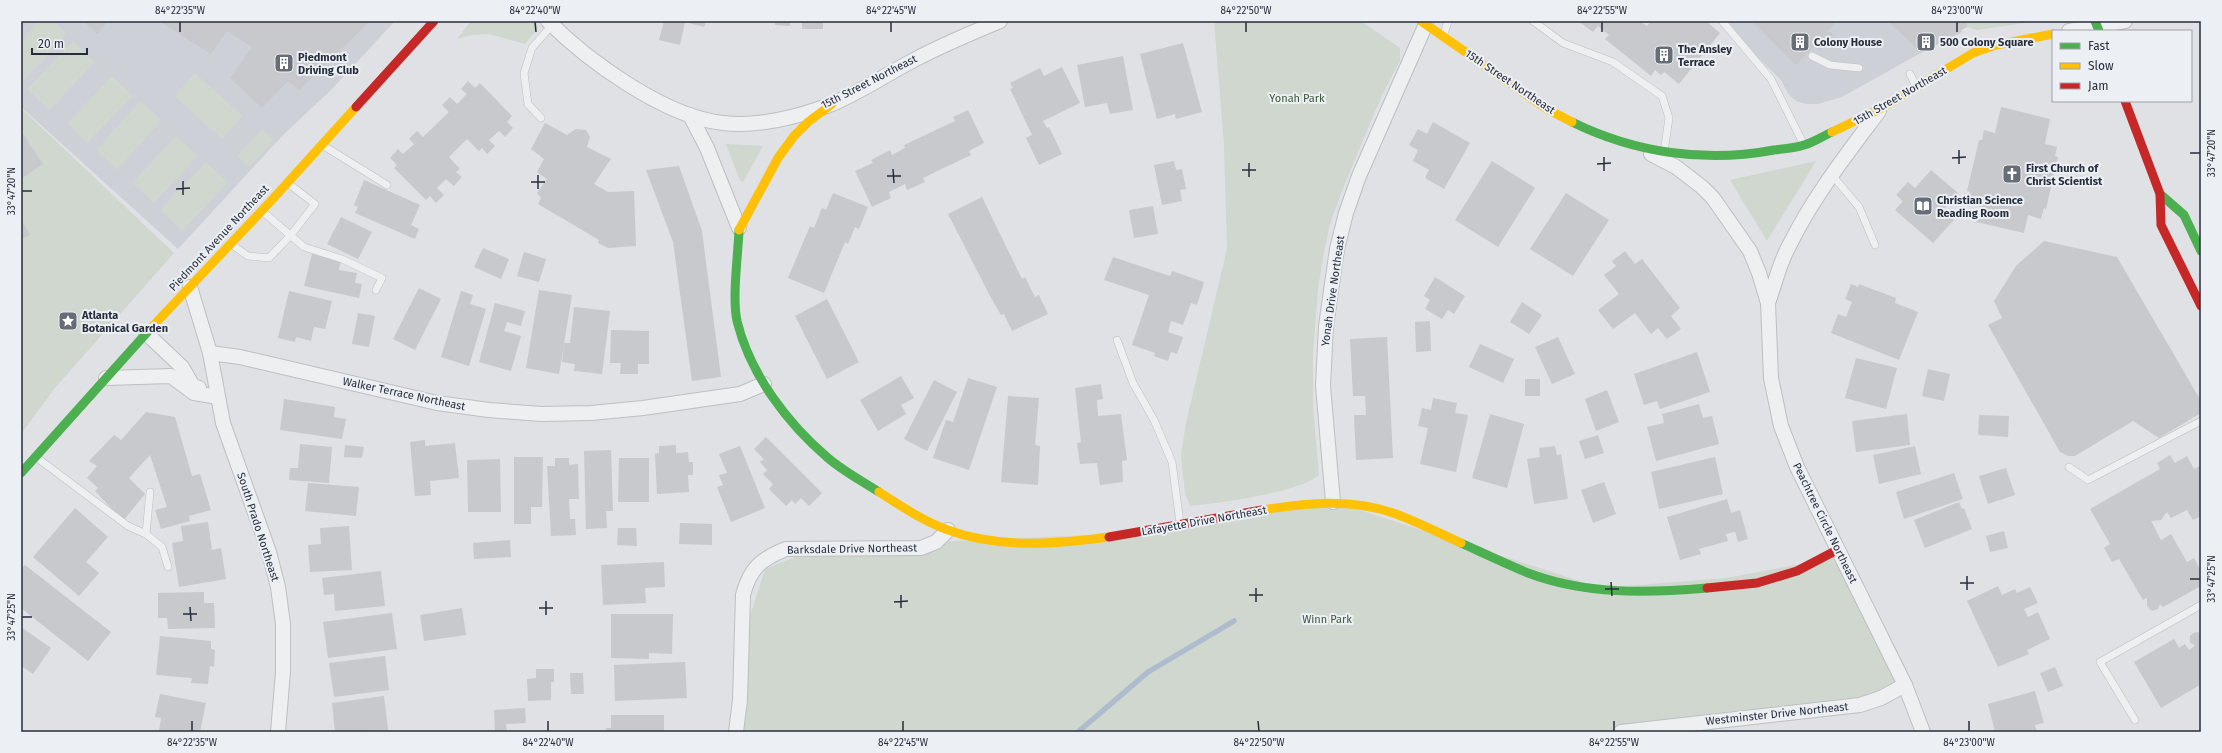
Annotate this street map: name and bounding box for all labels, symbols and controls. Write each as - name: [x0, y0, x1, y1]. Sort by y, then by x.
- text: 84°22'35"W: [155, 5, 206, 17]
- text: 84°22'40"W: [510, 5, 561, 17]
- text: 84°22'45"W: [866, 5, 917, 17]
- text: 84°22'50"W: [1221, 5, 1272, 17]
- text: 84°22'55"W: [1577, 5, 1628, 17]
- text: 84°23'00"W: [1931, 5, 1983, 17]
- scale bar: [32, 30, 87, 56]
- legend: [2052, 30, 2192, 102]
- building icon: Colony House: [1789, 31, 1811, 53]
- building icon: 500 Colony Square: [1915, 31, 1937, 53]
- place label: Colony House: [1814, 36, 1882, 49]
- place label: 500 Colony Square: [1940, 36, 2034, 49]
- text: 20 m: [38, 37, 64, 51]
- text: Fast: [2088, 39, 2110, 53]
- place label: The Ansley Terrace: [1678, 43, 1732, 69]
- building icon: The Ansley Terrace: [1653, 44, 1675, 66]
- street label: 15th Street Northeast: [1463, 47, 1557, 117]
- place label: Piedmont Driving Club: [298, 51, 359, 77]
- building icon: Piedmont Driving Club: [273, 52, 295, 74]
- street label: 15th Street Northeast: [819, 52, 919, 112]
- text: Slow: [2088, 59, 2114, 73]
- street label: 15th Street Northeast: [1851, 64, 1949, 128]
- text: Jam: [2088, 79, 2108, 93]
- park label: Yonah Park: [1269, 92, 1325, 105]
- text: 33°47'20"N: [2206, 129, 2218, 177]
- place label: First Church of Christ Scientist: [2026, 162, 2103, 188]
- church icon: First Church of Christ Scientist: [2001, 163, 2023, 185]
- text: 33°47'20"N: [6, 167, 18, 215]
- street label: Piedmont Avenue Northeast: [166, 182, 272, 294]
- place label: Christian Science Reading Room: [1937, 194, 2023, 220]
- library icon: Christian Science Reading Room: [1912, 195, 1934, 217]
- street label: Yonah Drive Northeast: [1319, 235, 1347, 347]
- place label: Atlanta Botanical Garden: [81, 309, 168, 335]
- place icon: Atlanta Botanical Garden: [57, 310, 79, 332]
- street label: Walker Terrace Northeast: [341, 375, 467, 413]
- street label: Peachtree Circle Northeast: [1790, 461, 1860, 585]
- street label: South Prado Northeast: [234, 471, 282, 583]
- street label: Lafayette Drive Northeast: [1140, 504, 1268, 538]
- street label: Barksdale Drive Northeast: [787, 541, 917, 557]
- text: 33°47'25"N: [2206, 555, 2218, 603]
- text: 33°47'25"N: [6, 593, 18, 641]
- park label: Winn Park: [1302, 613, 1352, 626]
- street label: Westminster Drive Northeast: [1705, 700, 1849, 728]
- text: 84°22'35"W: [167, 737, 218, 749]
- text: 84°22'40"W: [523, 737, 574, 749]
- text: 84°22'45"W: [878, 737, 929, 749]
- text: 84°22'50"W: [1234, 737, 1285, 749]
- text: 84°22'55"W: [1589, 737, 1640, 749]
- text: 84°23'00"W: [1943, 737, 1995, 749]

